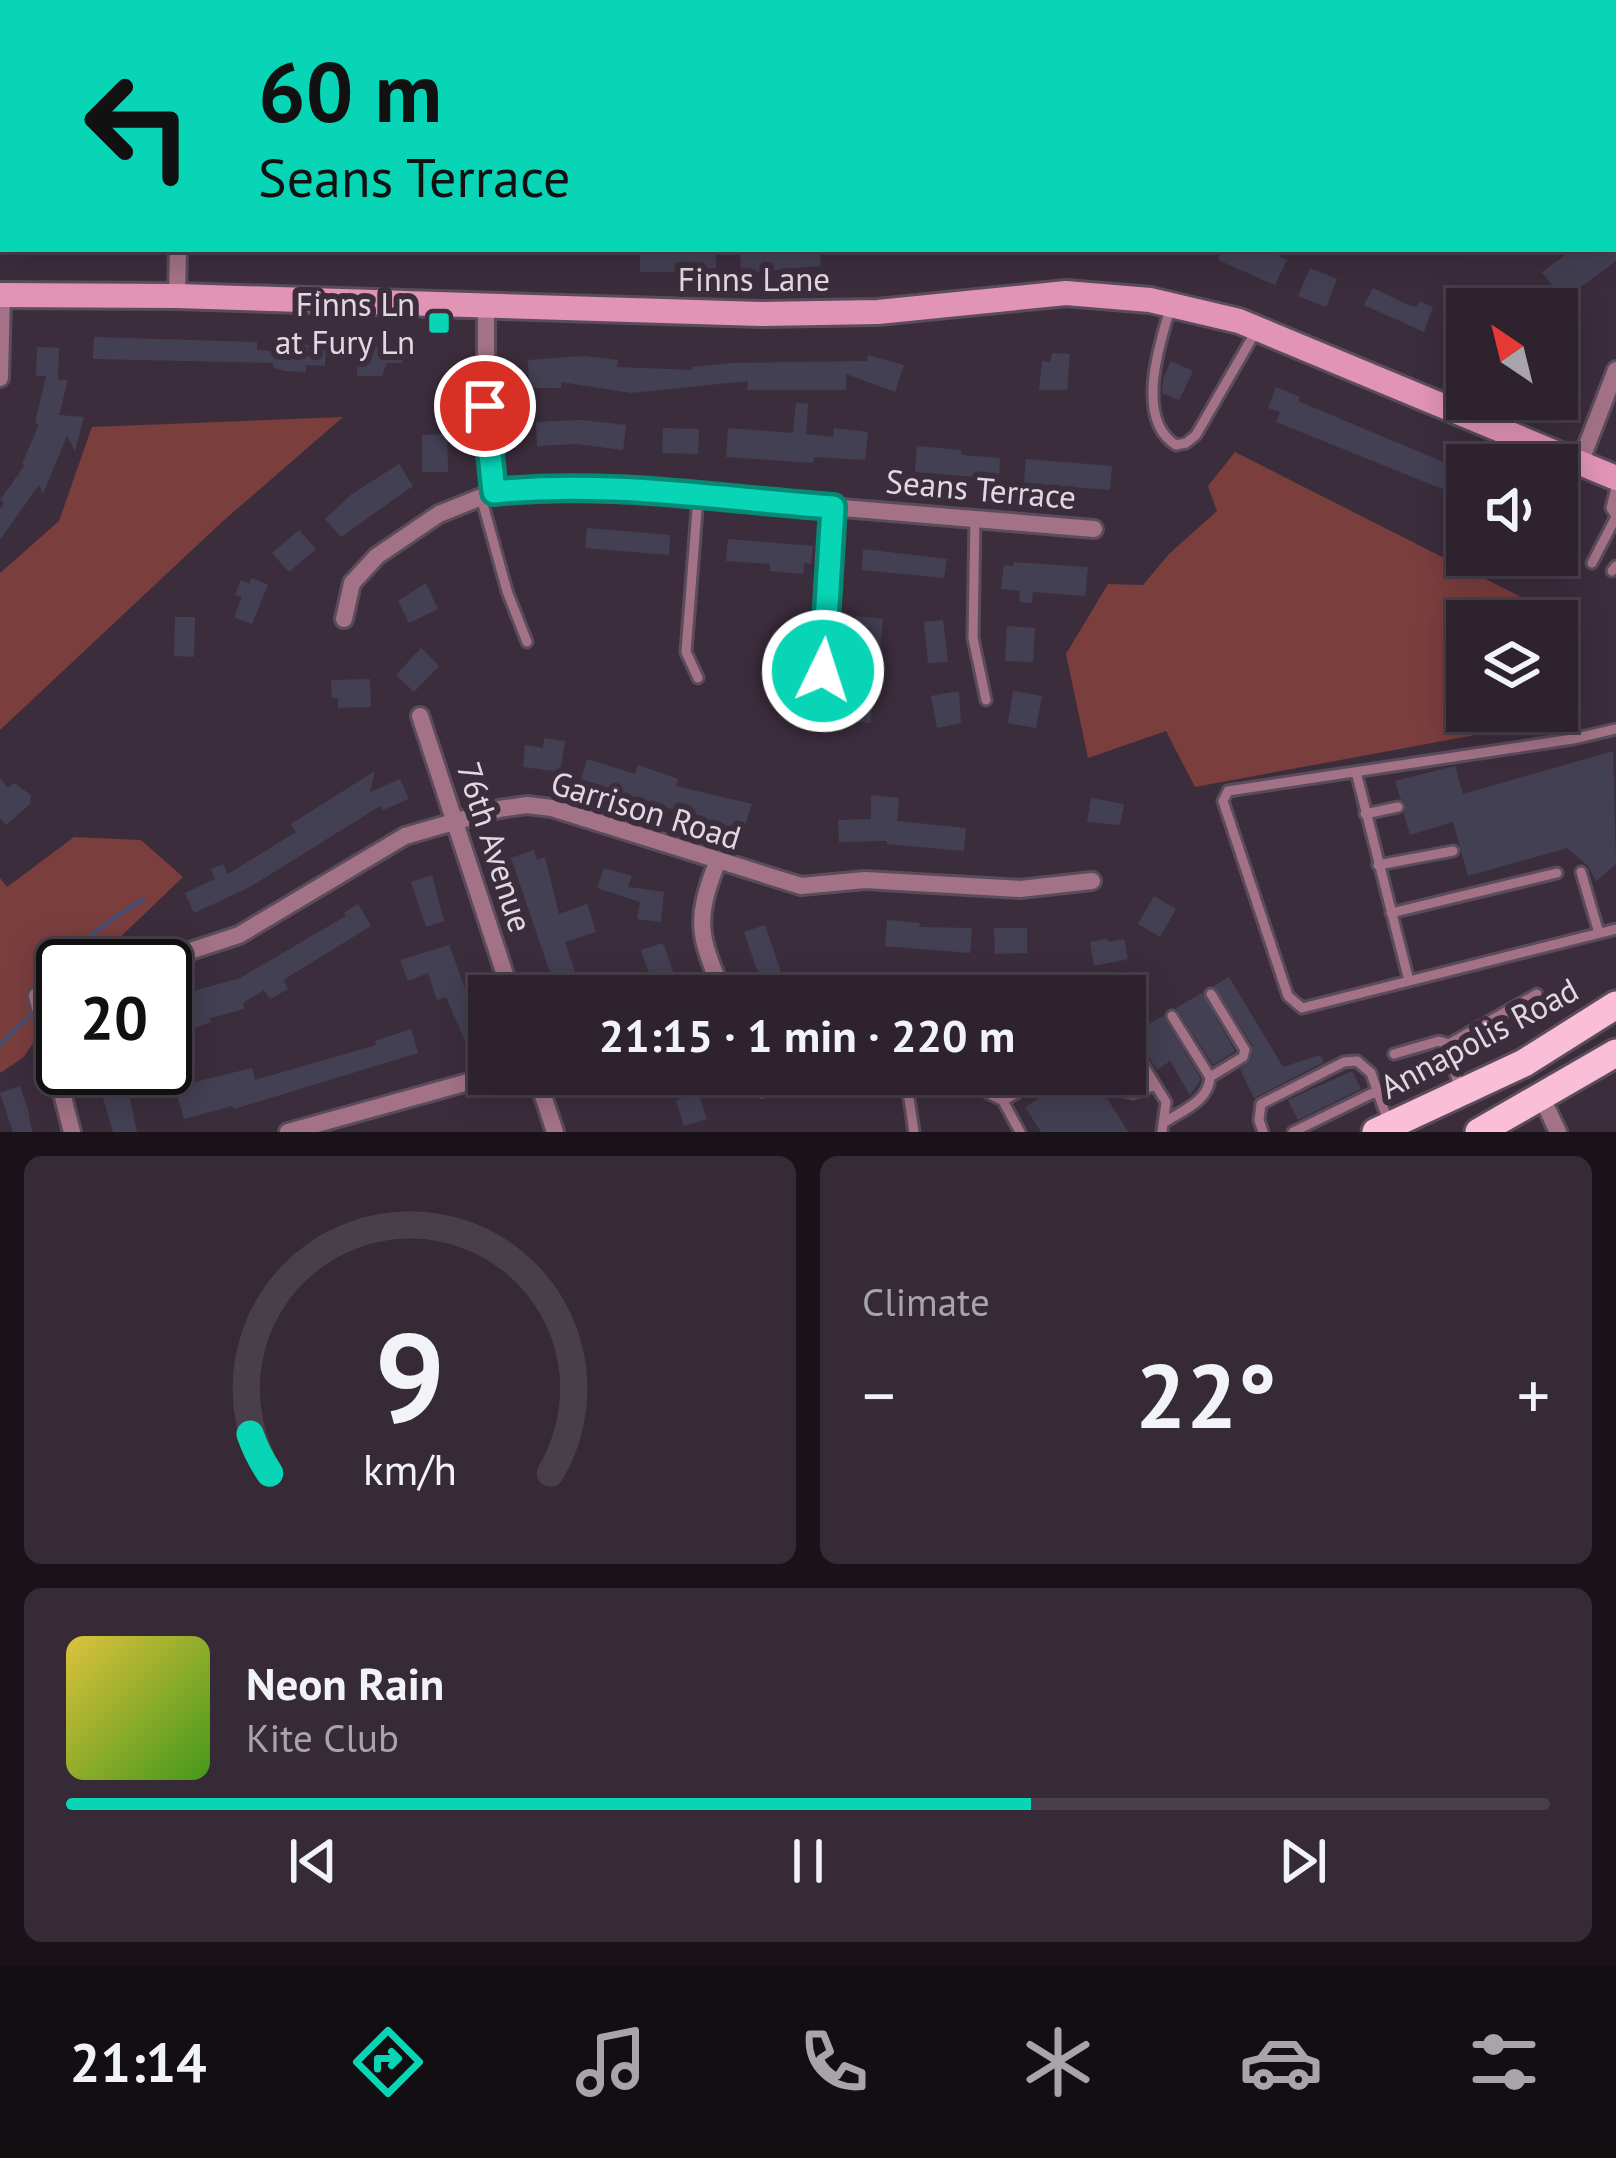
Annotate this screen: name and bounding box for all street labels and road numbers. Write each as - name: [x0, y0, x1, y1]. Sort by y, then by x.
- street label: Finns Lane: [678, 257, 830, 300]
- street label: Seans Terrace: [884, 459, 1078, 518]
- street label: 76th Avenue: [448, 756, 543, 937]
- street label: Garrison Road: [546, 760, 746, 859]
- street label: Annapolis Road: [1372, 967, 1585, 1108]

